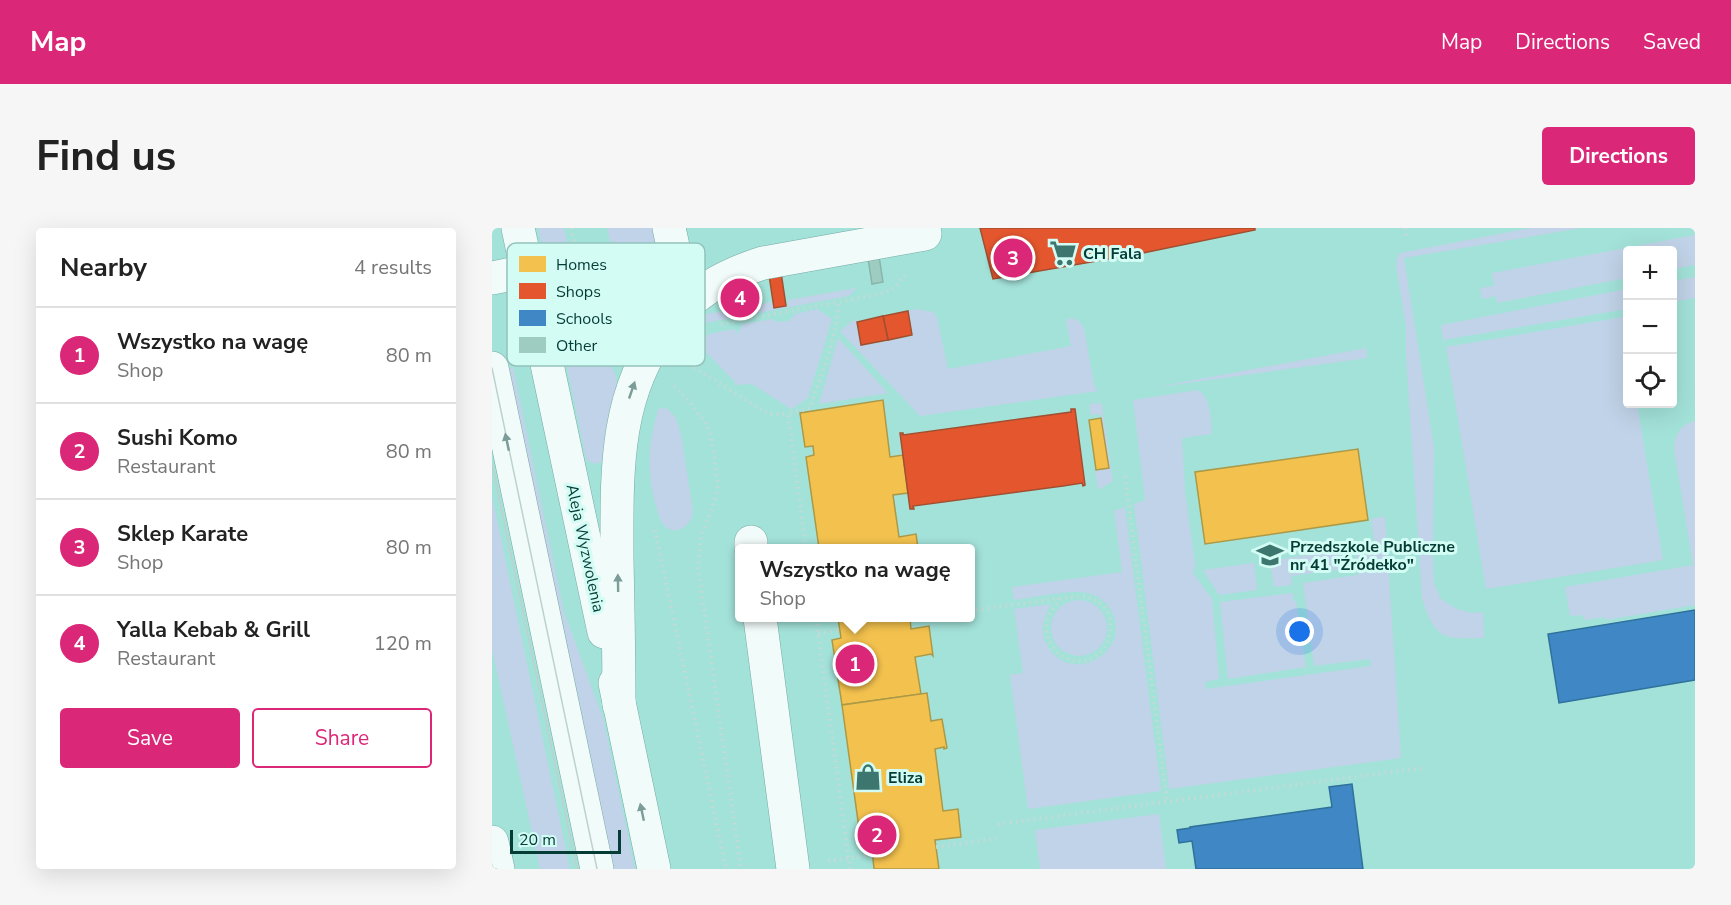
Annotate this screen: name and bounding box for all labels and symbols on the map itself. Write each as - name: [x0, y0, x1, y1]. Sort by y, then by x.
- pin: 3: [994, 236, 1032, 280]
- supermarket icon: CH Fala: [1048, 238, 1078, 268]
- legend: [507, 243, 705, 366]
- place label: CH Fala: [1083, 243, 1142, 265]
- text: Homes: [556, 254, 607, 276]
- pin: 4: [720, 276, 760, 320]
- text: Shops: [556, 281, 601, 303]
- text: Schools: [556, 308, 612, 330]
- text: Other: [556, 335, 597, 357]
- one-way arrow: [628, 381, 637, 399]
- one-way arrow: [502, 433, 512, 451]
- street label: Aleja Wyzwolenia: [561, 482, 609, 614]
- place label: Przedszkole Publiczne nr 41 "Źródełko": [1290, 536, 1455, 576]
- school or university icon: Przedszkole Publiczne nr 41 "Źródełko": [1255, 540, 1285, 570]
- one-way arrow: [613, 574, 623, 593]
- your location: [1285, 617, 1314, 646]
- pin: 1: [836, 642, 874, 686]
- shop icon: Eliza: [853, 762, 883, 792]
- place label: Eliza: [888, 767, 923, 789]
- one-way arrow: [637, 802, 646, 821]
- pin: 2: [858, 812, 896, 858]
- scale bar: [510, 827, 621, 854]

